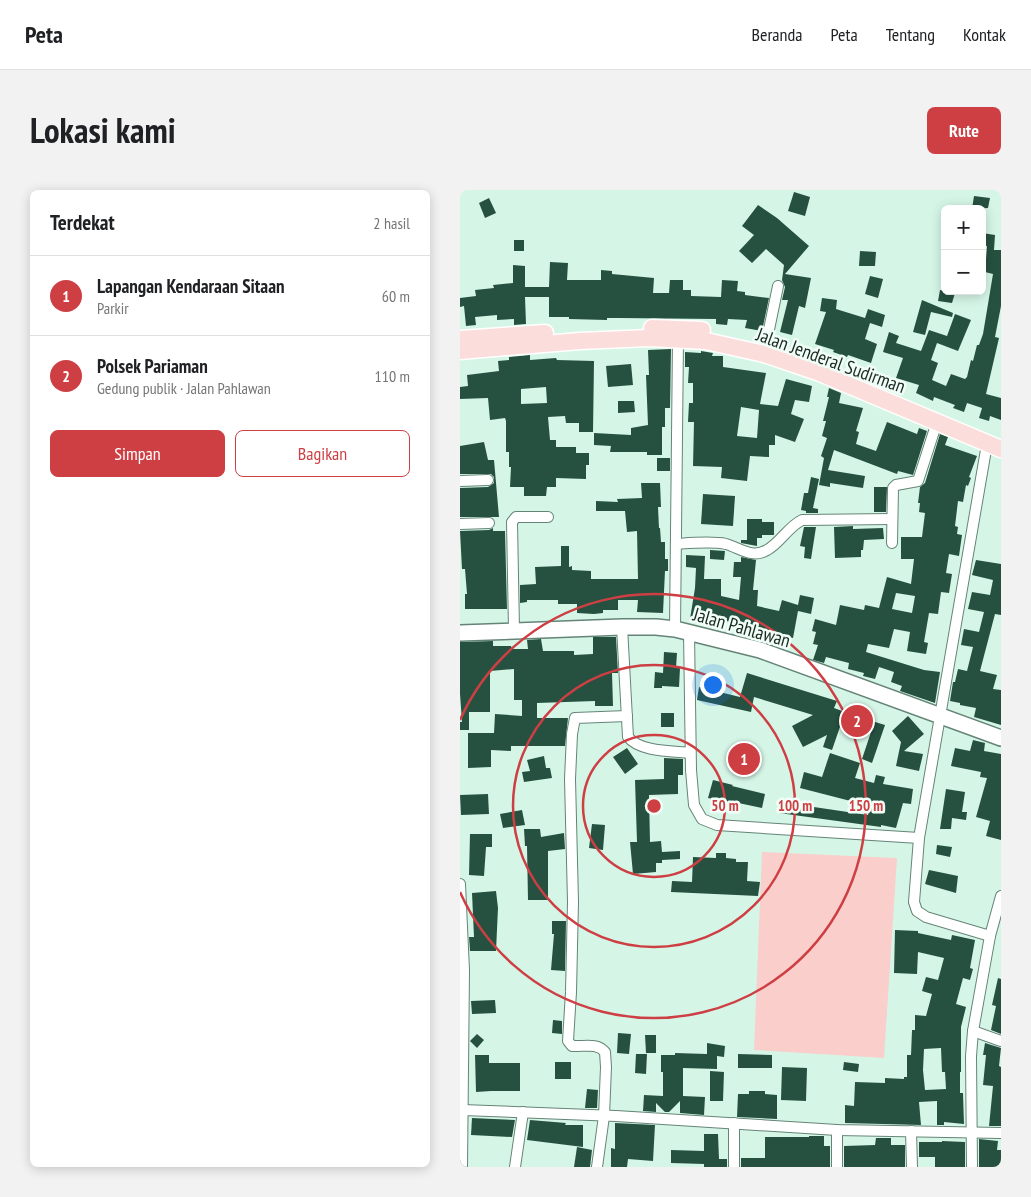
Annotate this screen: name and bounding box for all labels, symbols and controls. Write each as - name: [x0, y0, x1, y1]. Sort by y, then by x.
- text: Peta: [25, 19, 63, 50]
- text: Beranda: [752, 23, 802, 46]
- text: Peta: [830, 23, 858, 46]
- text: Tentang: [886, 23, 935, 46]
- text: Kontak: [963, 23, 1006, 46]
- text: Lokasi kami: [30, 107, 176, 153]
- button: Rute: [927, 107, 1001, 154]
- map controls: [941, 205, 986, 295]
- button: +: [941, 205, 986, 250]
- text: Terdekat: [50, 209, 115, 236]
- text: 2 hasil: [373, 213, 410, 233]
- button: −: [941, 250, 986, 295]
- text: Lapangan Kendaraan Sitaan: [97, 274, 285, 298]
- text: 1: [62, 286, 70, 306]
- text: 60 m: [382, 286, 410, 306]
- text: Parkir: [97, 298, 129, 318]
- street label: Jalan Jenderal Sudirman: [752, 322, 909, 398]
- text: Polsek Pariaman: [97, 354, 208, 378]
- text: 2: [62, 366, 70, 386]
- text: 110 m: [375, 366, 410, 386]
- text: Gedung publik · Jalan Pahlawan: [97, 378, 271, 398]
- button: Simpan: [50, 430, 225, 477]
- button: Bagikan: [235, 430, 410, 477]
- street label: Jalan Pahlawan: [690, 601, 793, 652]
- your location: [700, 672, 726, 698]
- pin: 2: [841, 702, 873, 740]
- pin: 1: [728, 740, 760, 778]
- text: 50 m: [711, 796, 739, 815]
- text: 100 m: [778, 796, 812, 815]
- text: 150 m: [849, 796, 883, 815]
- centre of rings: [645, 797, 663, 815]

